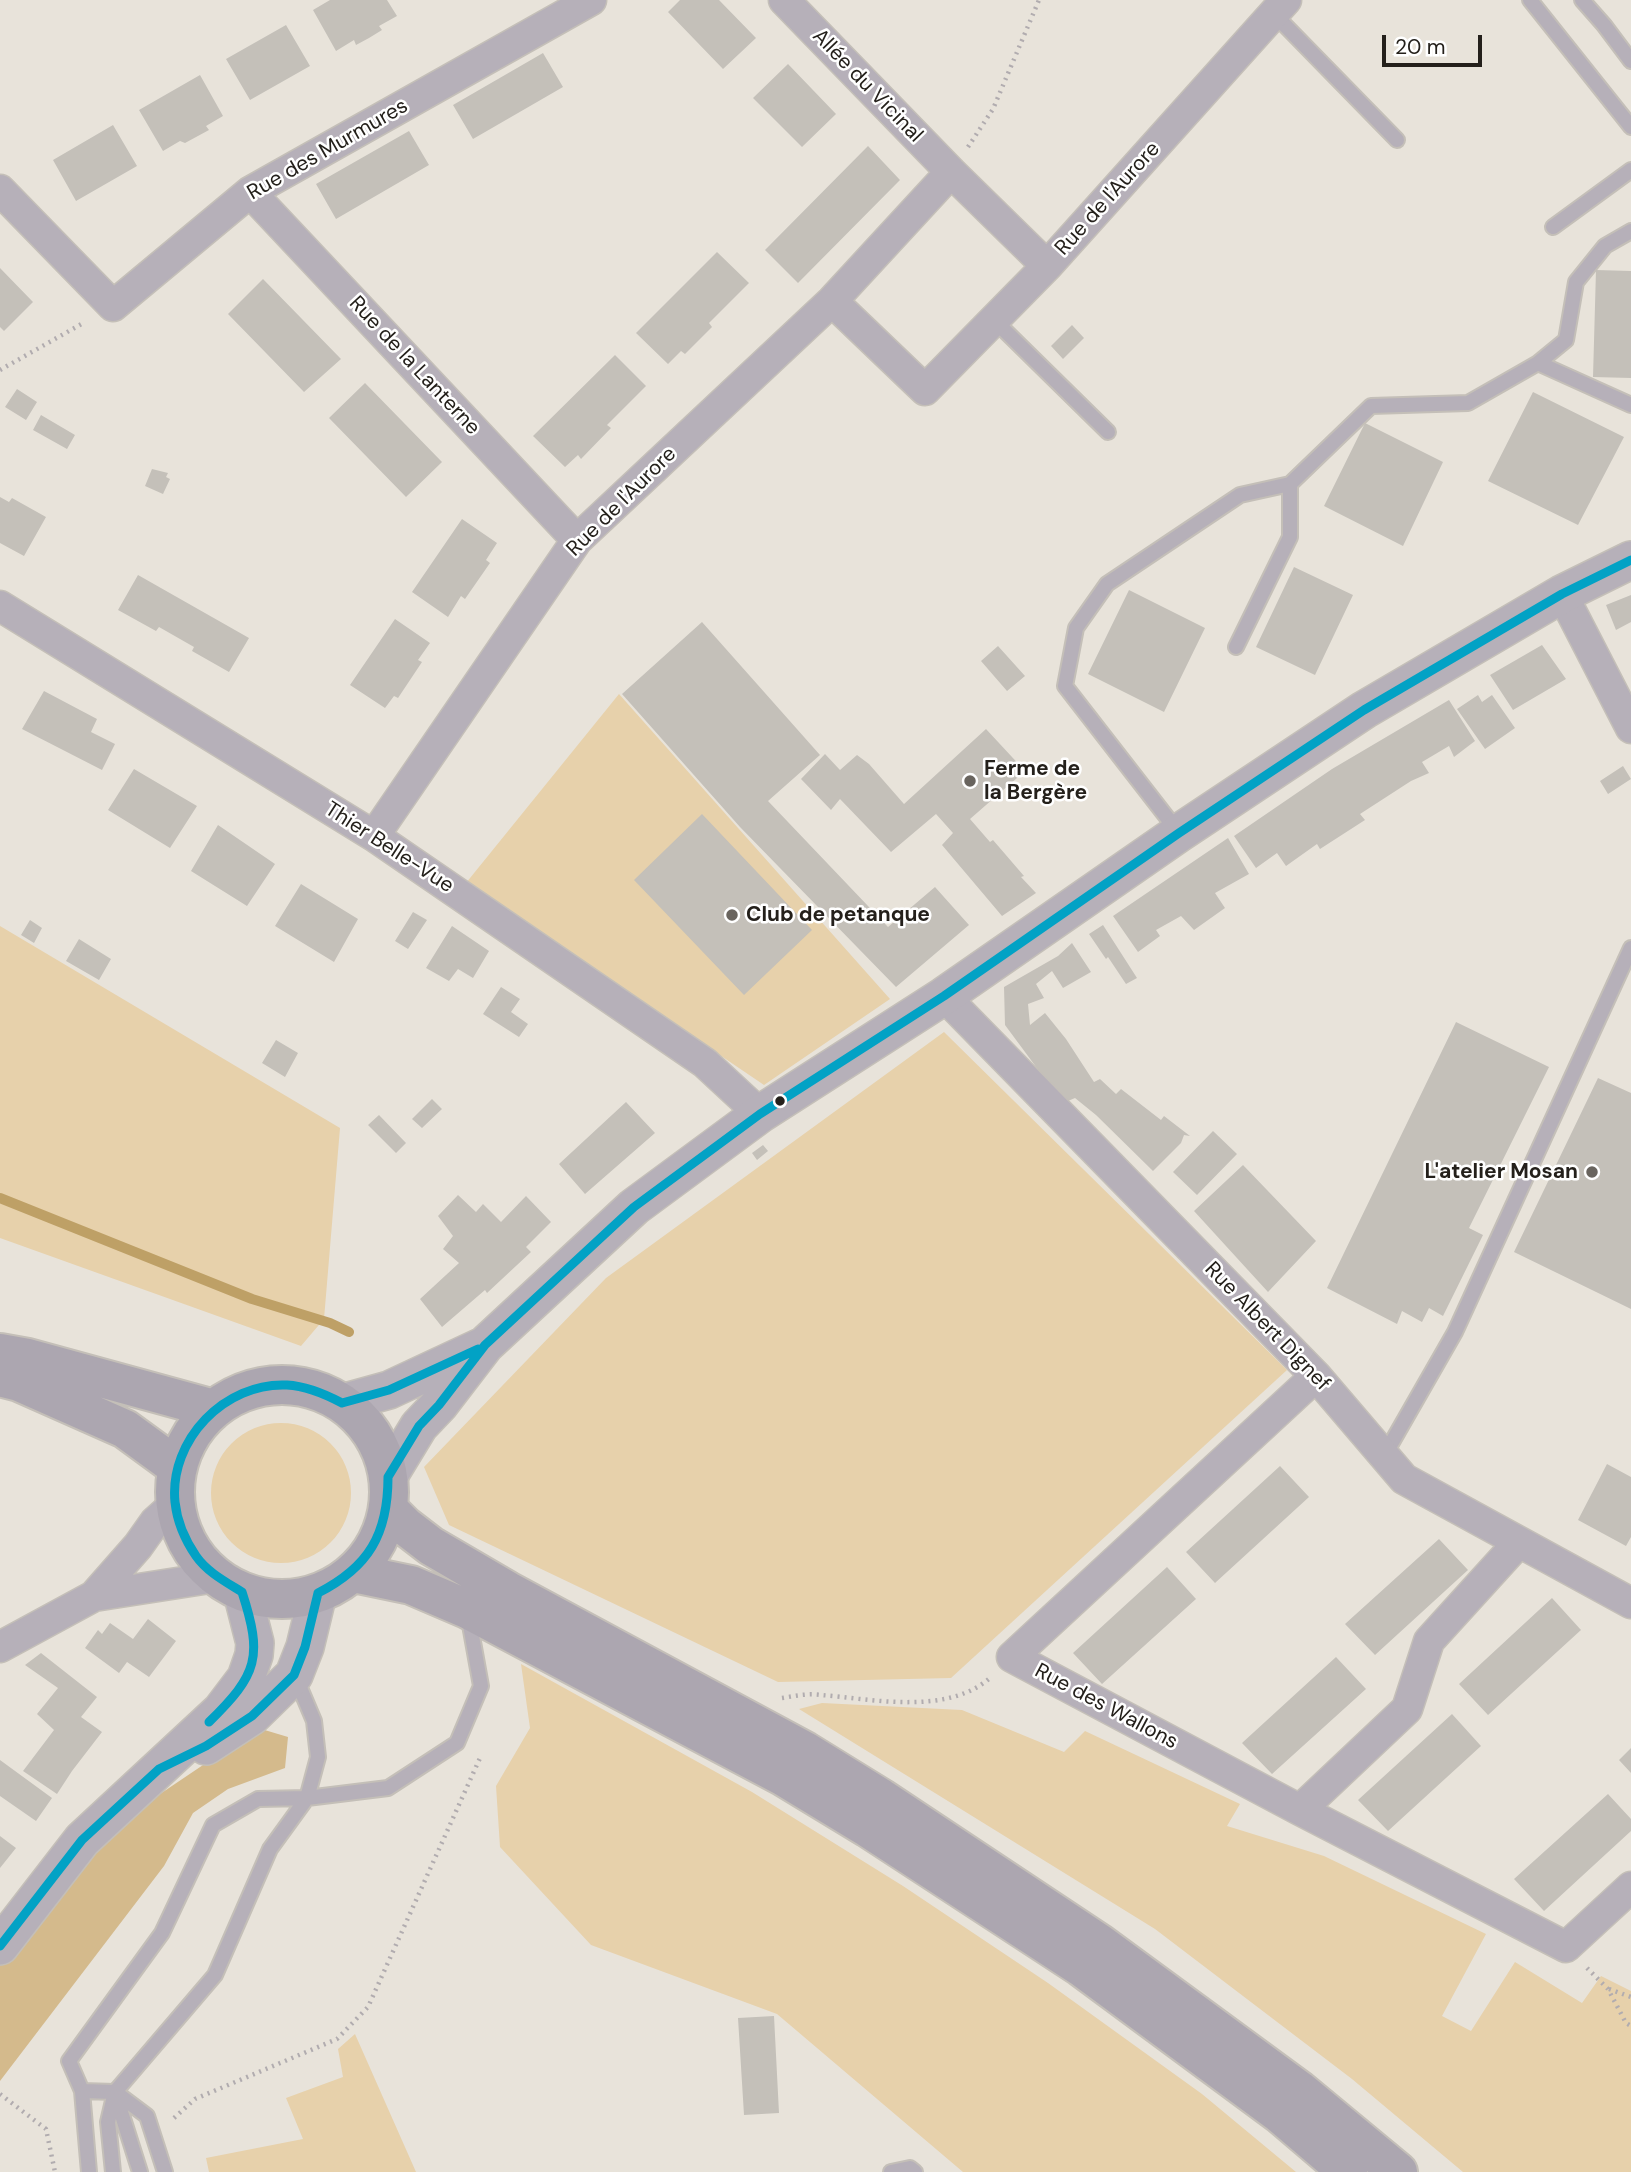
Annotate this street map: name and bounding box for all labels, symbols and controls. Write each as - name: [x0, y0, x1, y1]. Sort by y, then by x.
- scale bar: [1386, 21, 1486, 65]
- street label: Allée du Vicinal: [807, 24, 927, 148]
- text: 20 m: [1395, 33, 1446, 61]
- street label: Rue des Murmures: [243, 94, 413, 206]
- street label: Rue de l'Aurore: [1050, 137, 1166, 261]
- street label: Rue de la Lanterne: [343, 291, 485, 441]
- street label: Rue de l'Aurore: [562, 442, 682, 562]
- place label: Ferme de la Bergère: [984, 756, 1087, 806]
- marker: Ferme de la Bergère: [962, 773, 978, 789]
- street label: Thier Belle-Vue: [320, 797, 458, 899]
- place label: Club de petanque: [746, 902, 930, 928]
- marker: Club de petanque: [724, 907, 740, 923]
- unlabelled marker: [773, 1094, 787, 1108]
- place label: L'atelier Mosan: [1424, 1159, 1578, 1185]
- marker: L'atelier Mosan: [1584, 1164, 1600, 1180]
- street label: Rue Albert Dignef: [1199, 1257, 1335, 1397]
- street label: Rue des Wallons: [1030, 1659, 1182, 1755]

